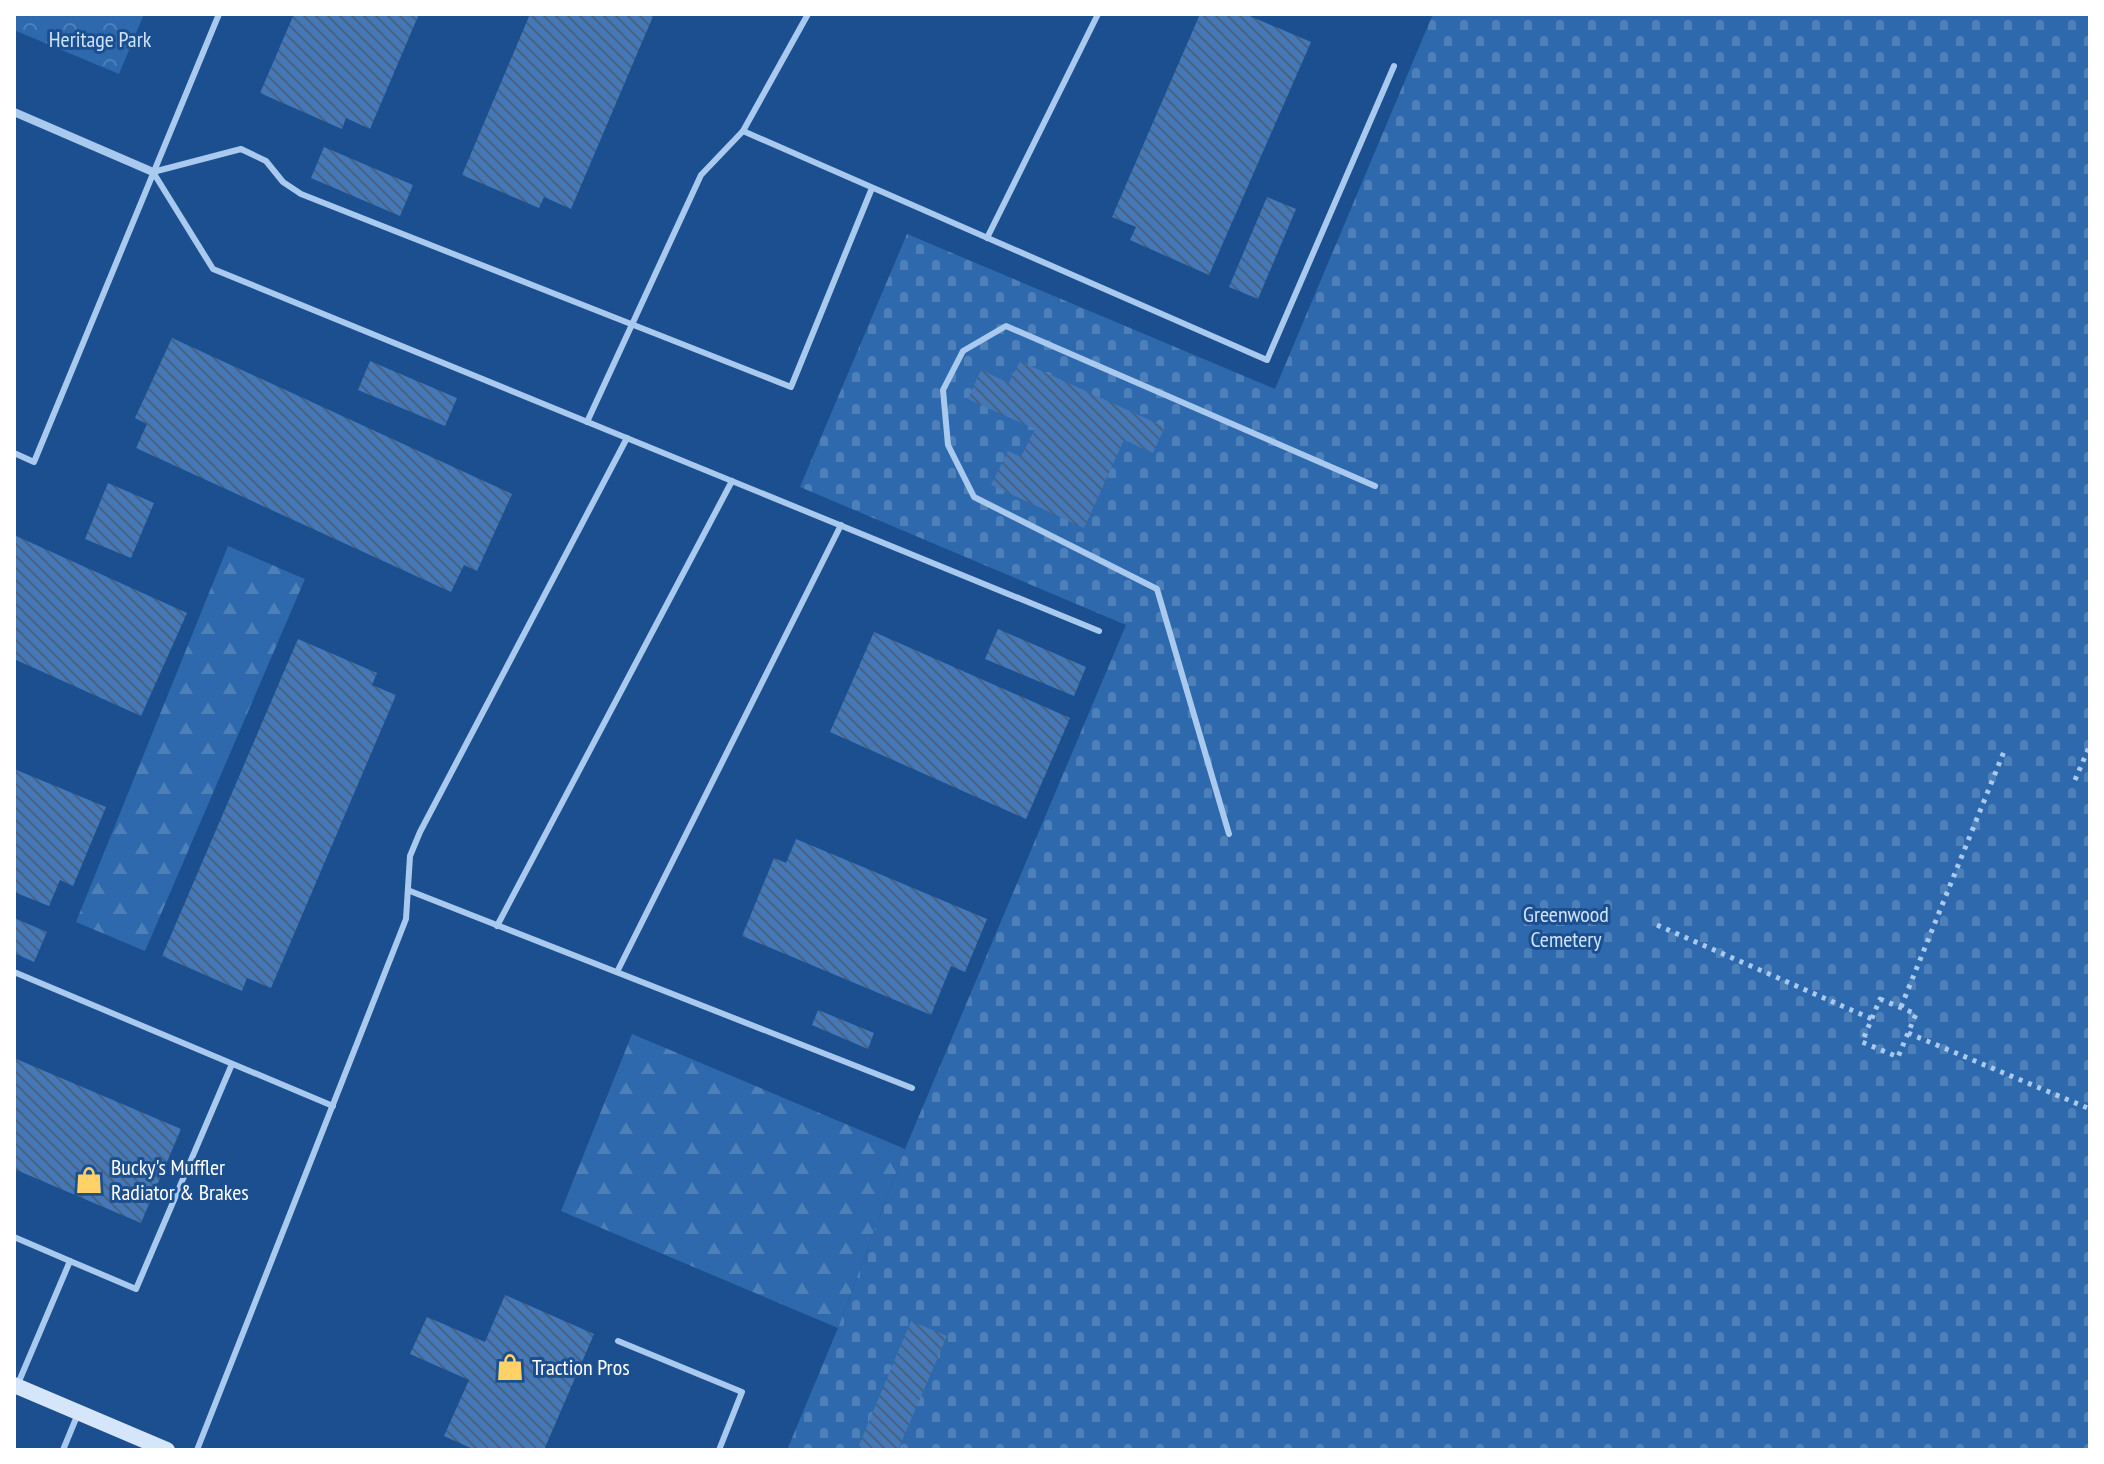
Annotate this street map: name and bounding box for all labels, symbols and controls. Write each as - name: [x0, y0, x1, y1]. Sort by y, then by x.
- park label: Heritage Park: [49, 25, 152, 53]
- park label: Greenwood Cemetery: [1523, 900, 1609, 953]
- place label: Bucky's Muffler Radiator & Brakes: [111, 1153, 249, 1206]
- shop icon: Bucky's Muffler Radiator & Brakes: [74, 1165, 104, 1195]
- shop icon: Traction Pros: [495, 1352, 525, 1382]
- place label: Traction Pros: [532, 1353, 630, 1381]

